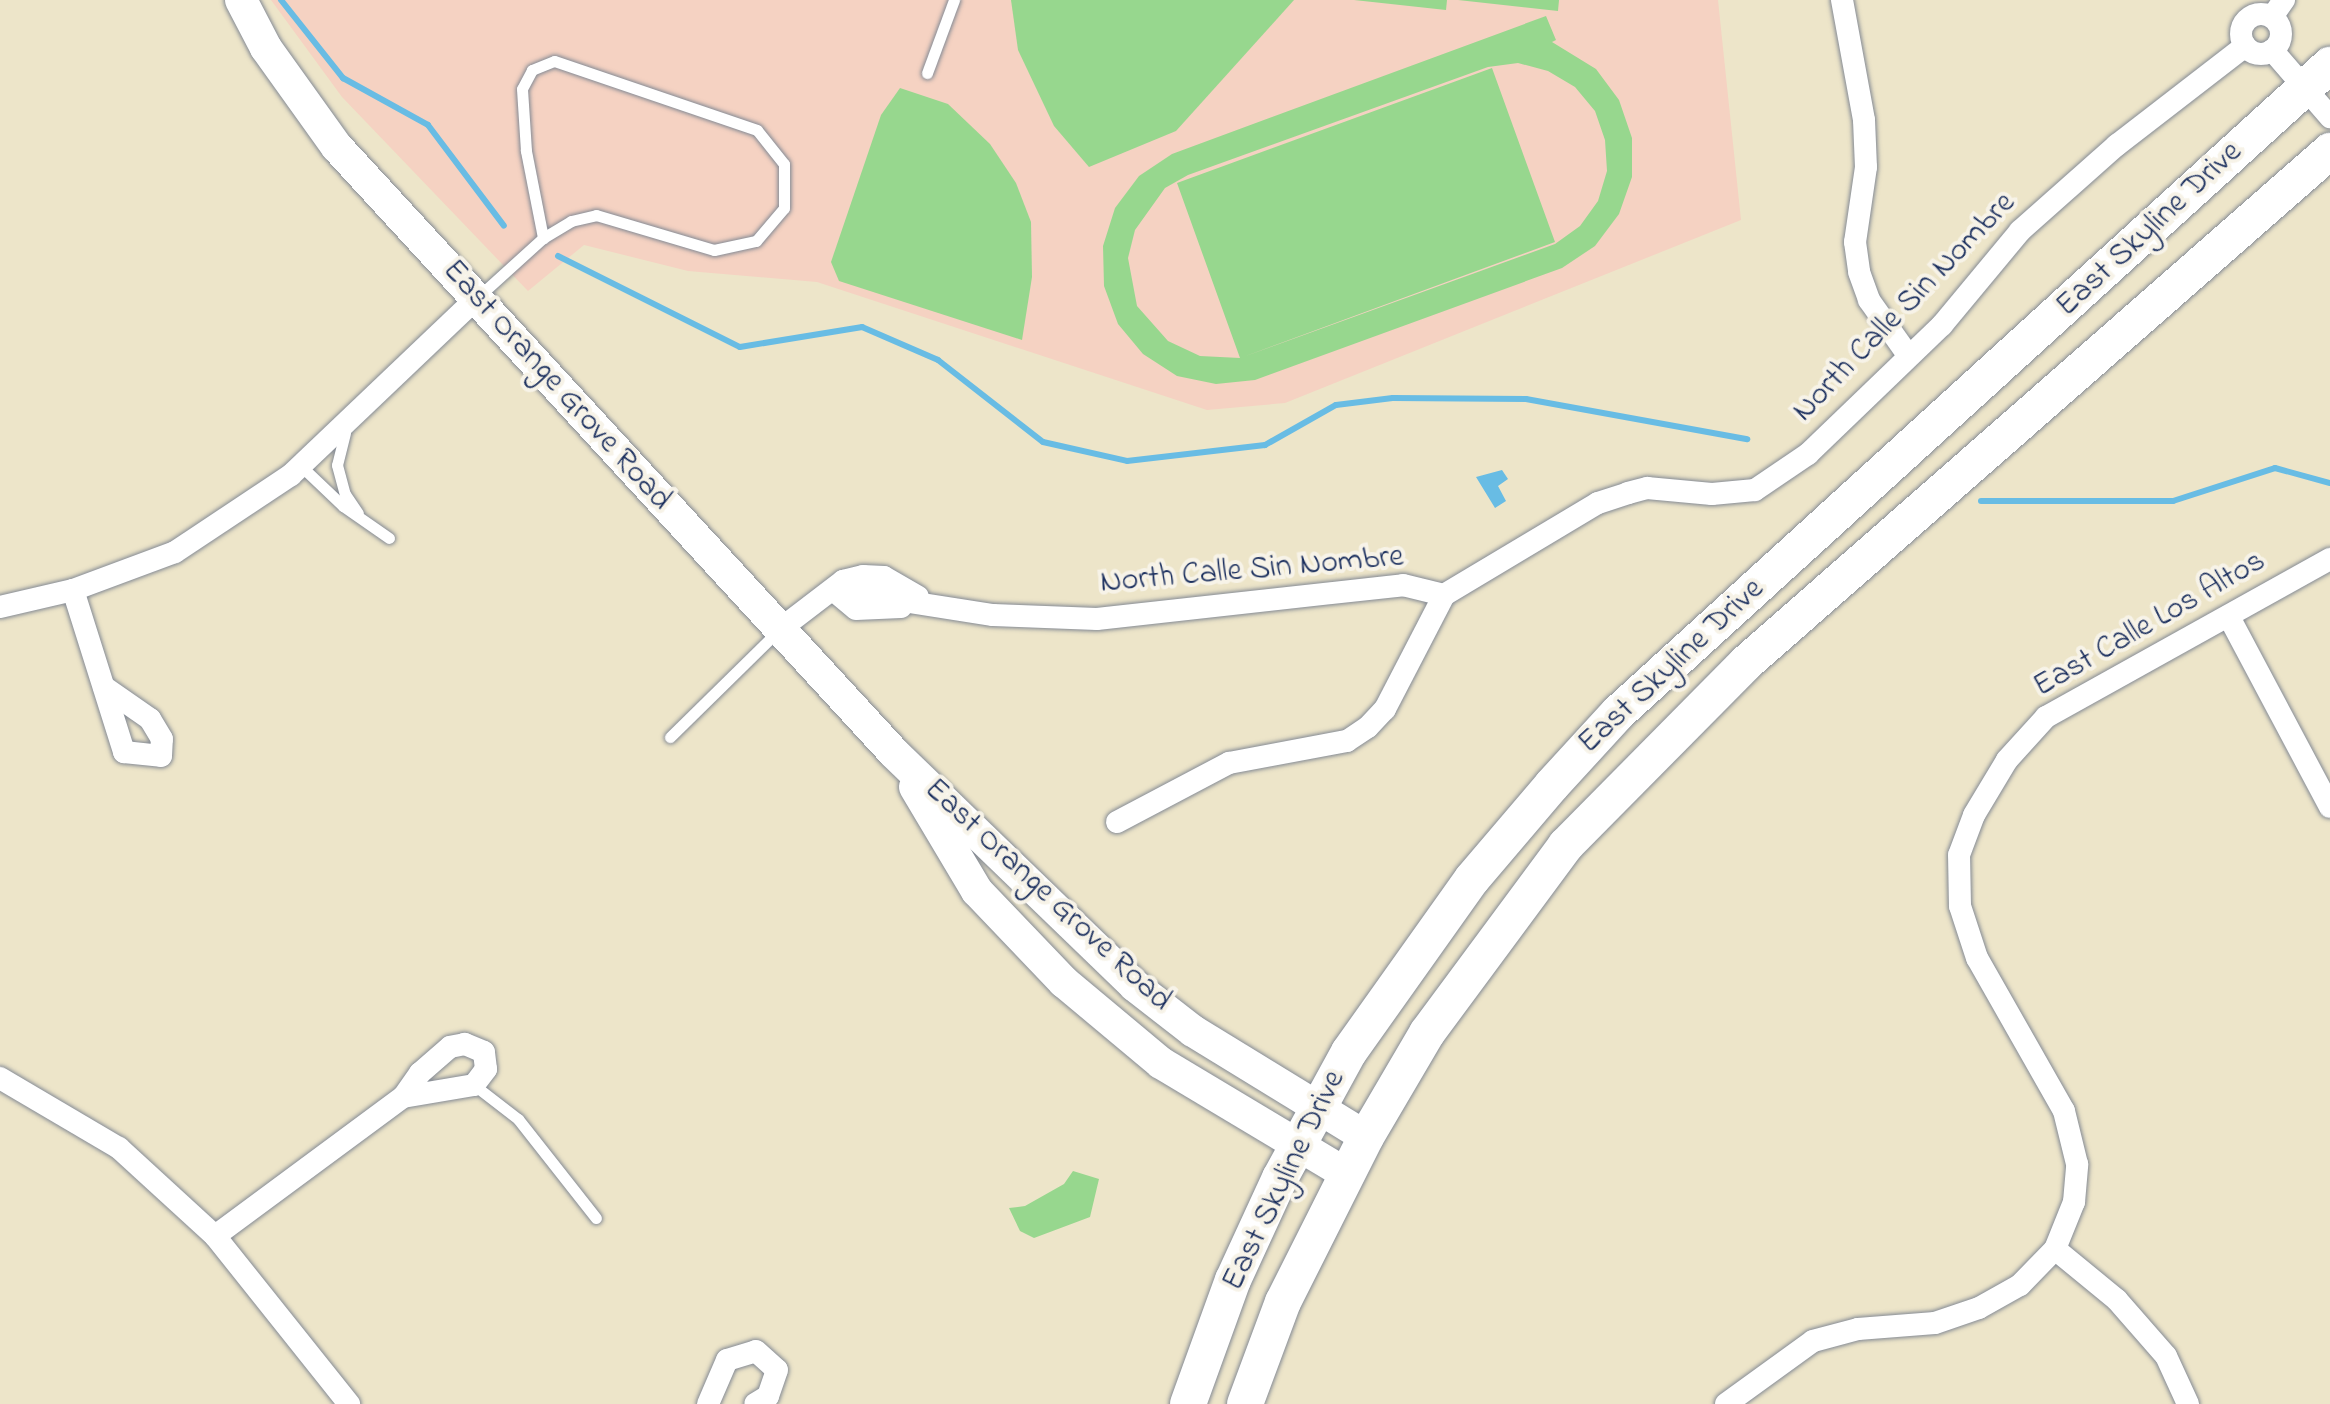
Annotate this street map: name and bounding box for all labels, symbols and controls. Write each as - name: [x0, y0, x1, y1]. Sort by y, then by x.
- street label: East Skyline Drive: [2049, 134, 2251, 326]
- street label: North Calle Sin Nombre: [1785, 185, 2025, 431]
- street label: East Orange Grove Road: [433, 253, 679, 519]
- street label: North Calle Sin Nombre: [1099, 539, 1405, 603]
- street label: East Calle Los Altos: [2027, 543, 2273, 707]
- street label: East Skyline Drive: [1571, 571, 1773, 763]
- street label: East Orange Grove Road: [915, 771, 1179, 1021]
- street label: East Skyline Drive: [1215, 1065, 1355, 1297]

